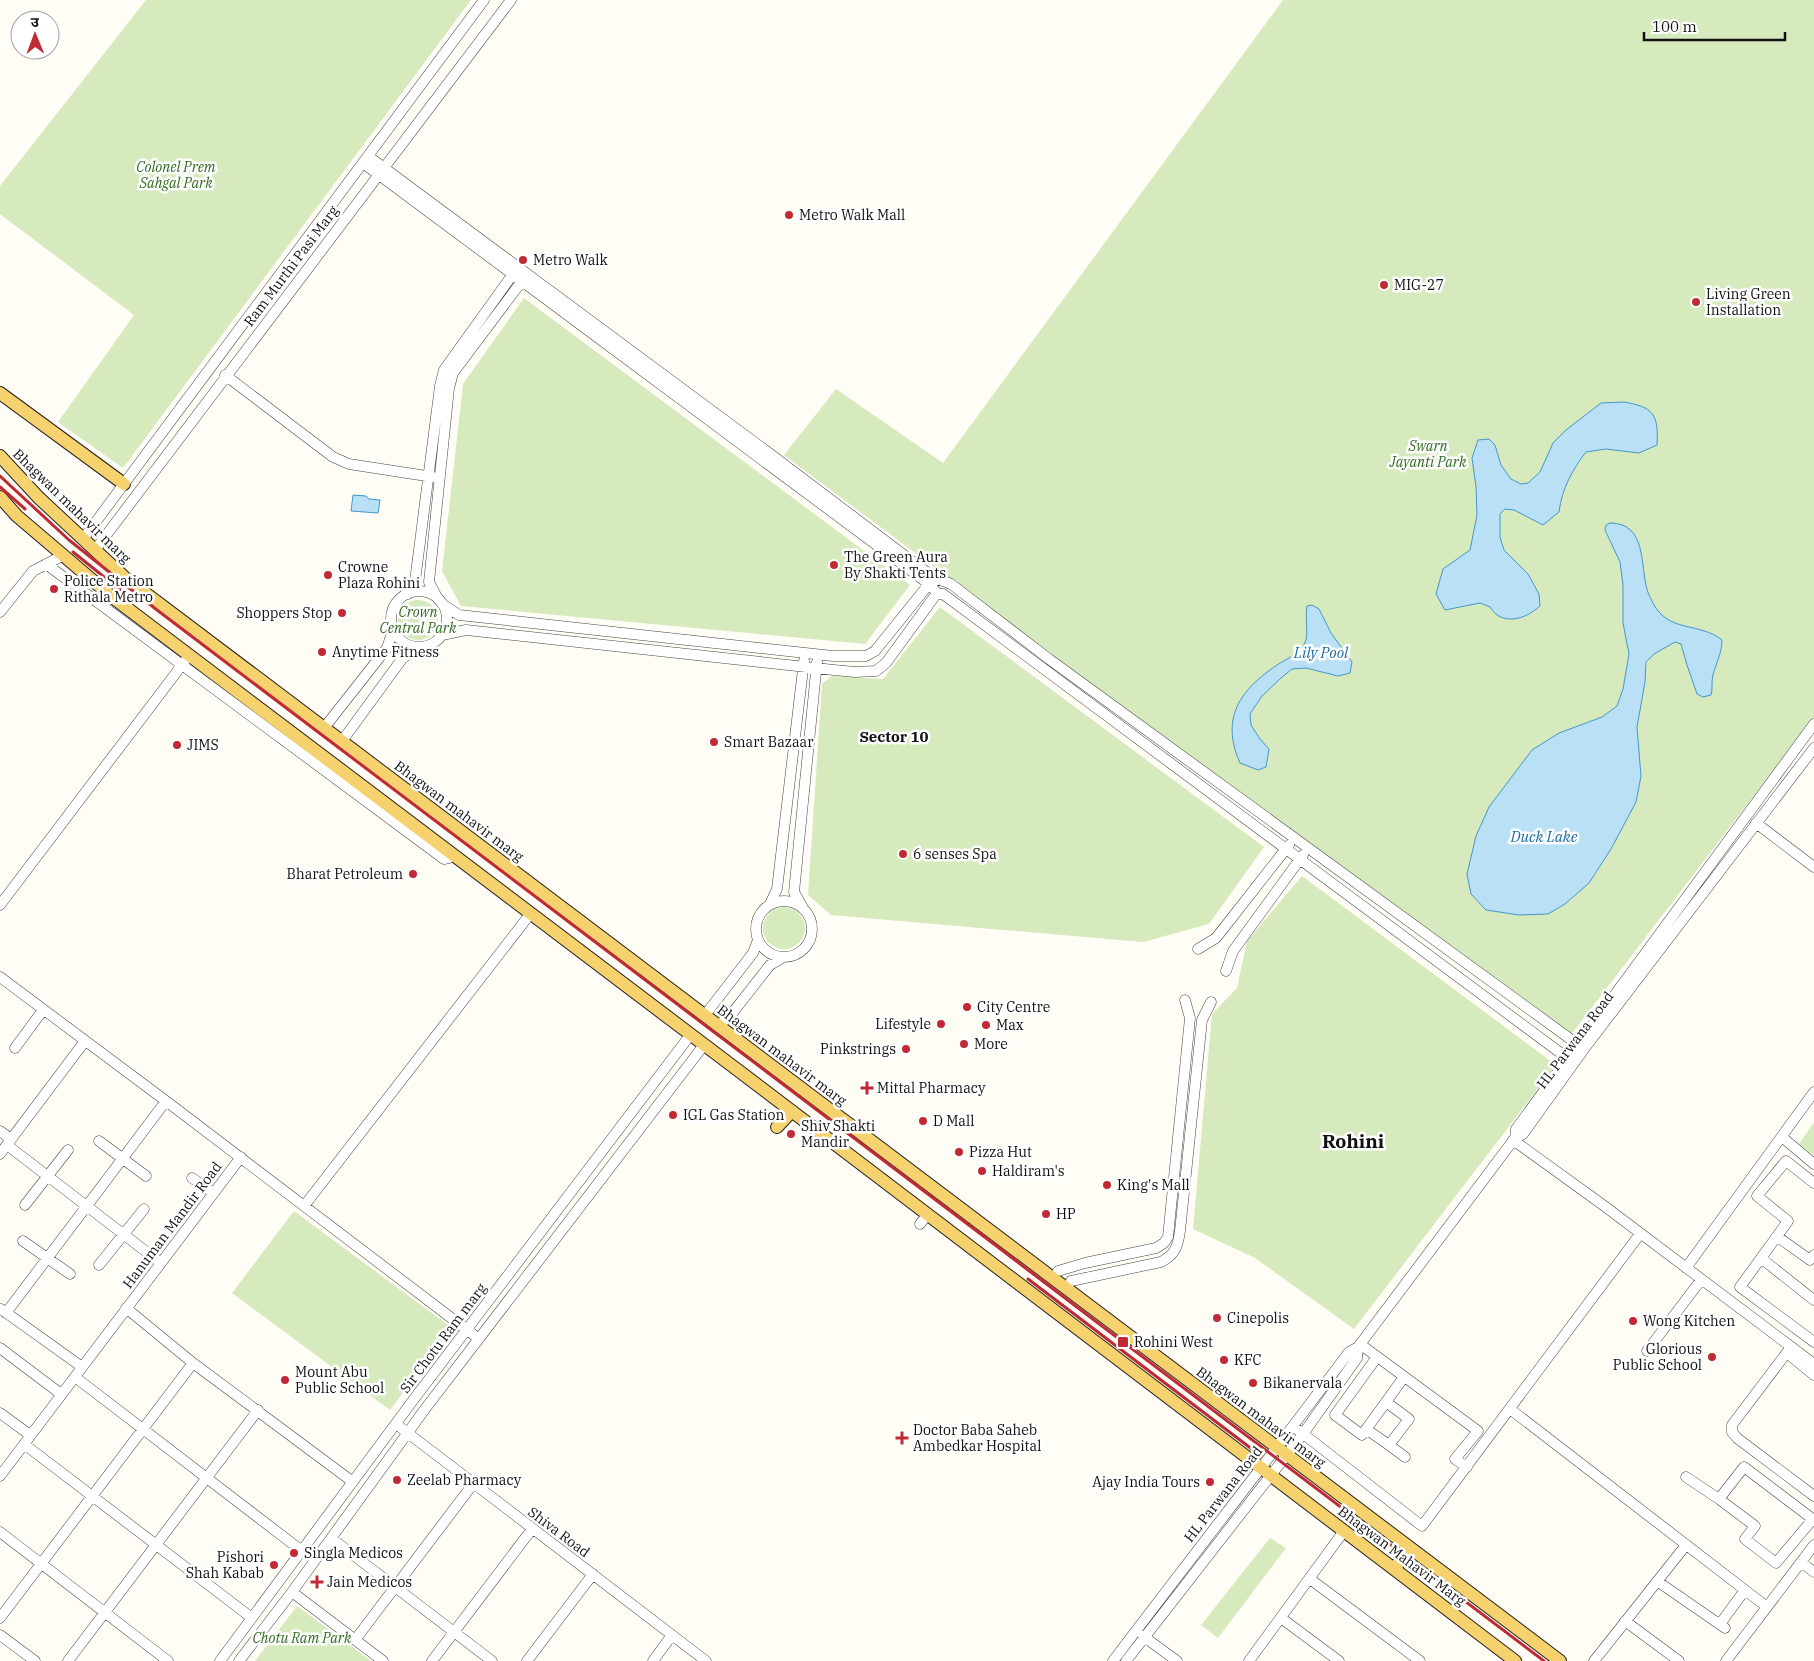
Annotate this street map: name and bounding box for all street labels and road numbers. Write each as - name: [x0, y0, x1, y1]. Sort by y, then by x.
- street label: Ram Murthi Pasi Marg: [240, 202, 343, 330]
- street label: Bhagwan mahavir marg: [9, 445, 135, 567]
- street label: Bhagwan mahavir marg: [391, 756, 528, 866]
- street label: HL Parwana Road: [1533, 987, 1618, 1092]
- street label: Bhagwan mahavir marg: [714, 1000, 851, 1110]
- street label: Hanuman Mandir Road: [118, 1158, 226, 1292]
- street label: Sir Chotu Ram marg: [396, 1279, 490, 1397]
- street label: Bhagwan mahavir marg: [1193, 1362, 1330, 1472]
- street label: HL Parwana Road: [1180, 1442, 1266, 1546]
- street label: Bhagwan Mahavir Marg: [1335, 1502, 1470, 1610]
- street label: Shiva Road: [524, 1503, 594, 1561]

